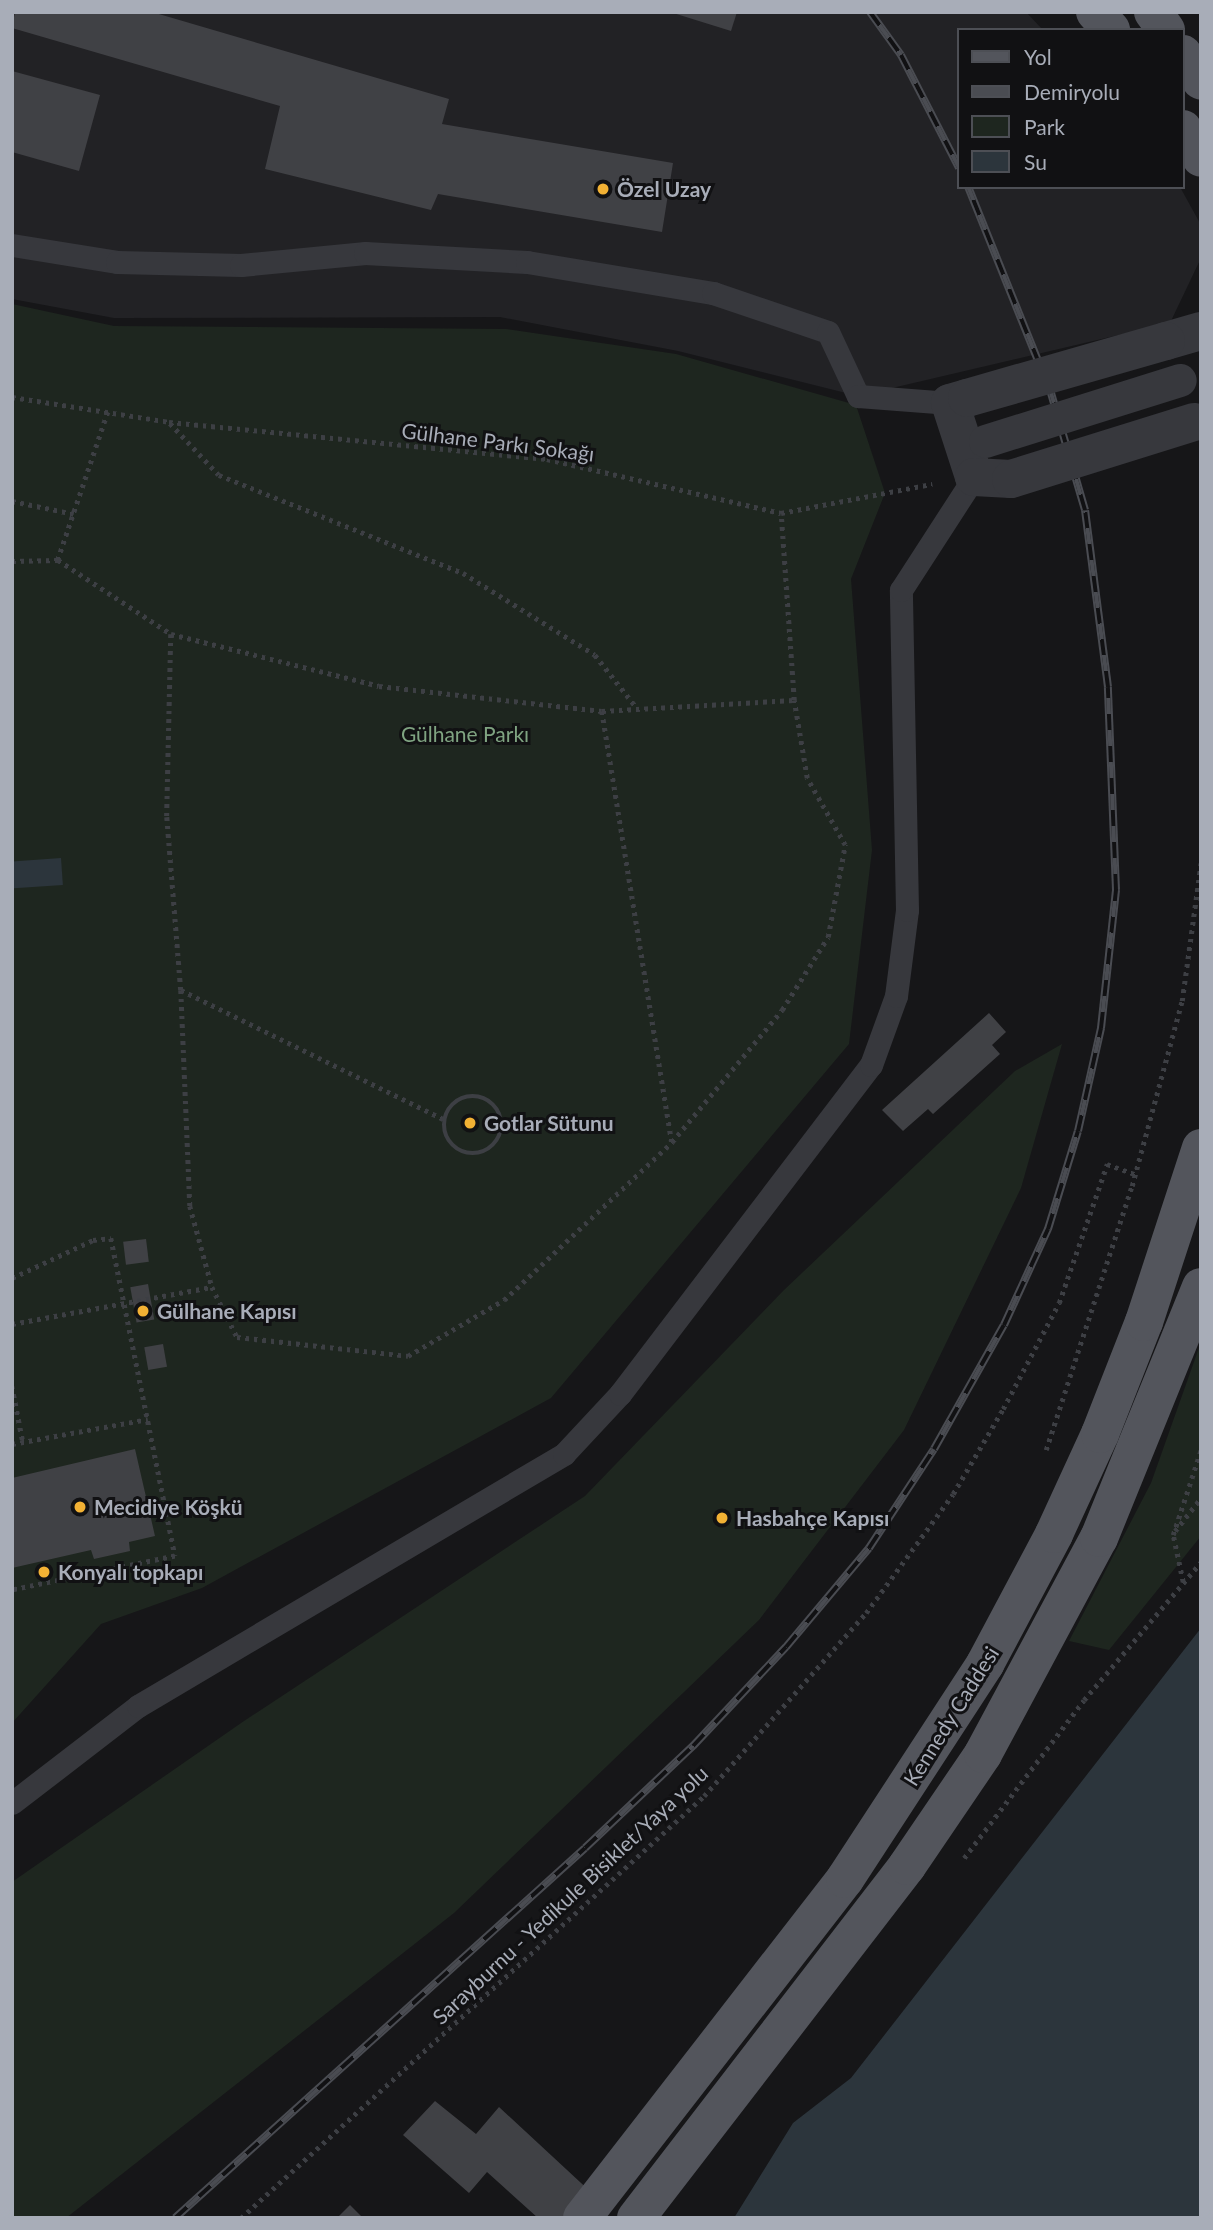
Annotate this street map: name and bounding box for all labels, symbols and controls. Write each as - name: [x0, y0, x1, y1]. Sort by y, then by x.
- legend: [958, 28, 1185, 189]
- text: Yol: [1024, 44, 1052, 69]
- text: Demiryolu: [1024, 79, 1120, 104]
- text: Park: [1024, 114, 1065, 139]
- text: Su: [1024, 149, 1047, 174]
- place label: Özel Uzay: [617, 176, 711, 202]
- marker: Özel Uzay: [595, 181, 611, 197]
- street label: Gülhane Parkı Sokağı: [400, 418, 596, 466]
- park label: Gülhane Parkı: [401, 721, 529, 747]
- place label: Gotlar Sütunu: [484, 1110, 614, 1136]
- marker: Gotlar Sütunu: [462, 1115, 478, 1131]
- place label: Gülhane Kapısı: [157, 1298, 297, 1324]
- marker: Gülhane Kapısı: [135, 1303, 151, 1319]
- place label: Mecidiye Köşkü: [94, 1494, 242, 1520]
- marker: Mecidiye Köşkü: [72, 1499, 88, 1515]
- place label: Hasbahçe Kapısı: [736, 1505, 889, 1531]
- marker: Hasbahçe Kapısı: [714, 1510, 730, 1526]
- place label: Konyalı topkapı: [58, 1559, 203, 1585]
- marker: Konyalı topkapı: [36, 1564, 52, 1580]
- street label: Kennedy Caddesi: [898, 1642, 1004, 1790]
- street label: Sarayburnu - Yedikule Bisiklet/Yaya yolu: [427, 1760, 713, 2030]

